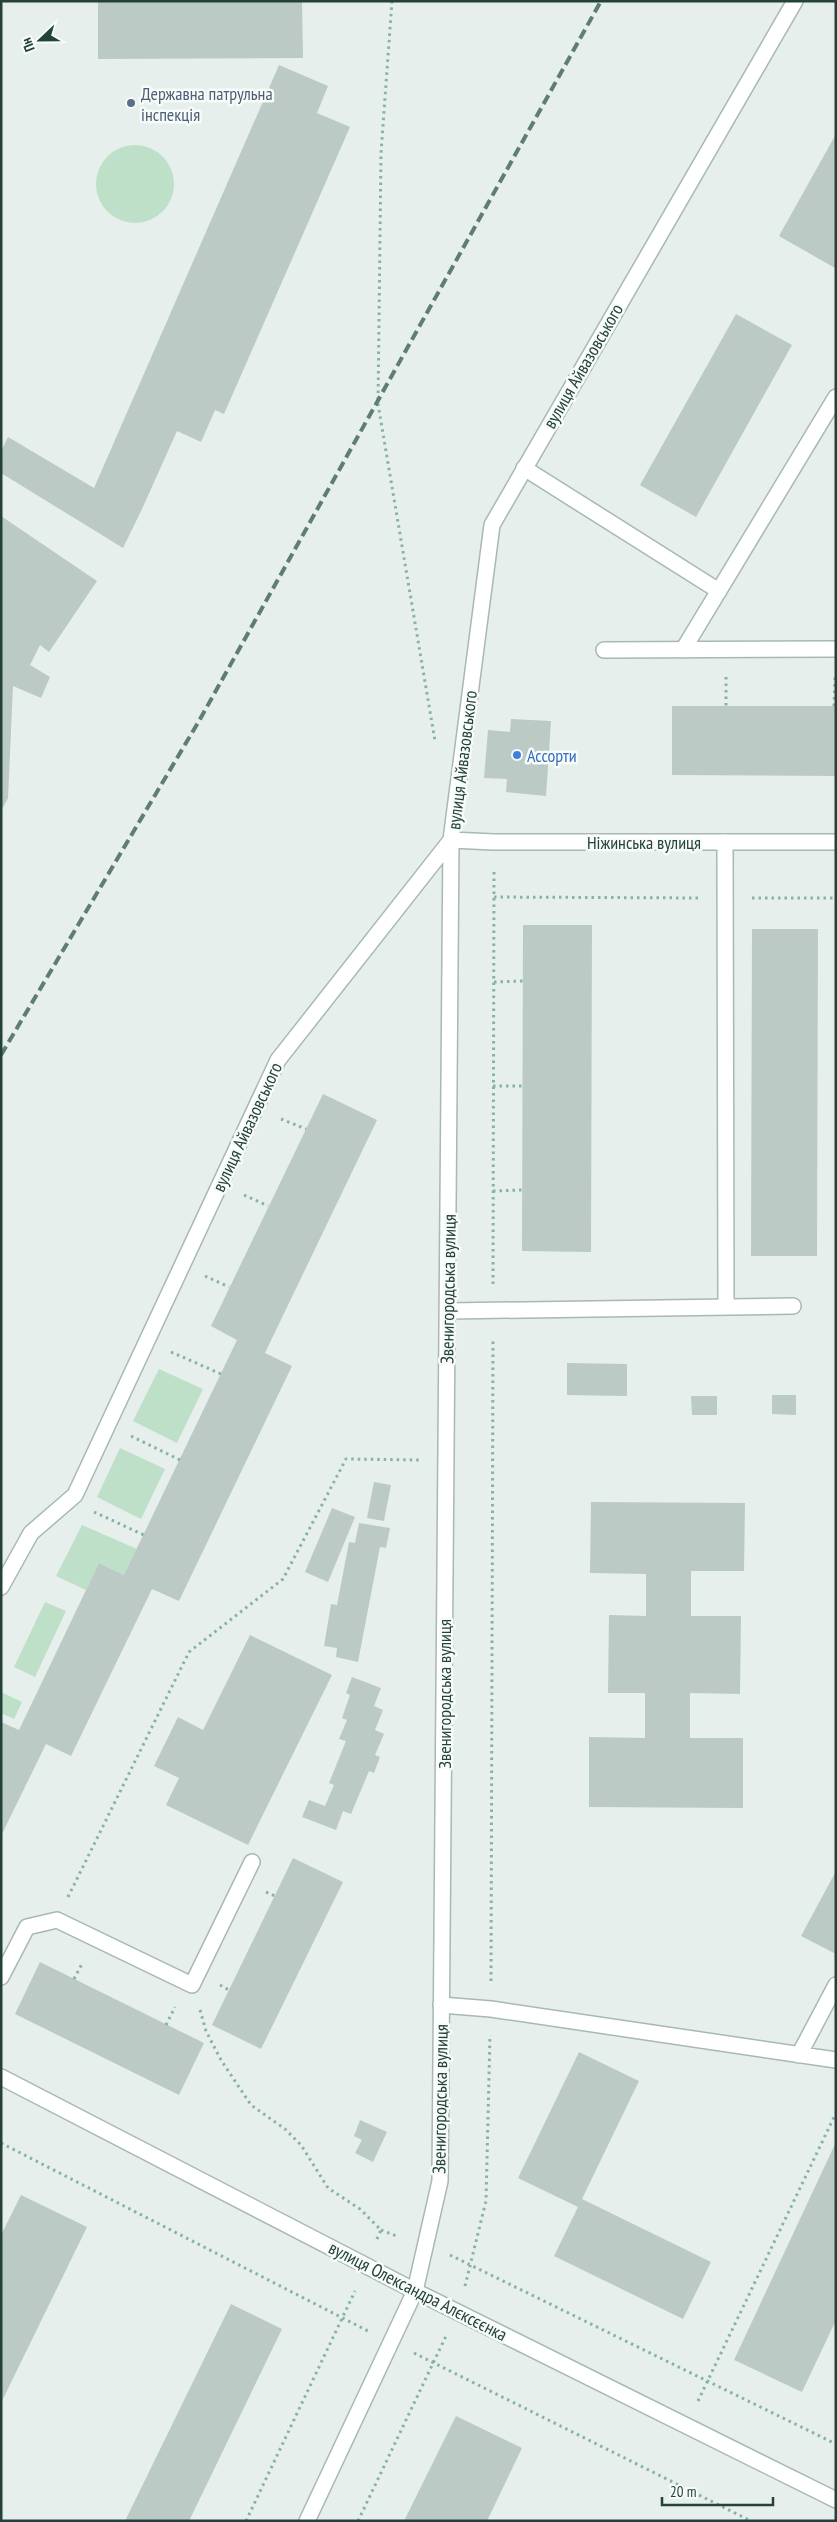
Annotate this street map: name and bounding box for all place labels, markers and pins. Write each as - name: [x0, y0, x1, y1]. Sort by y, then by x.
- place label: Державна патрульна інспекція: [141, 82, 273, 126]
- marker: Державна патрульна інспекція: [125, 97, 137, 109]
- place label: Ассорти: [527, 744, 577, 767]
- marker: Ассорти: [511, 749, 523, 761]

